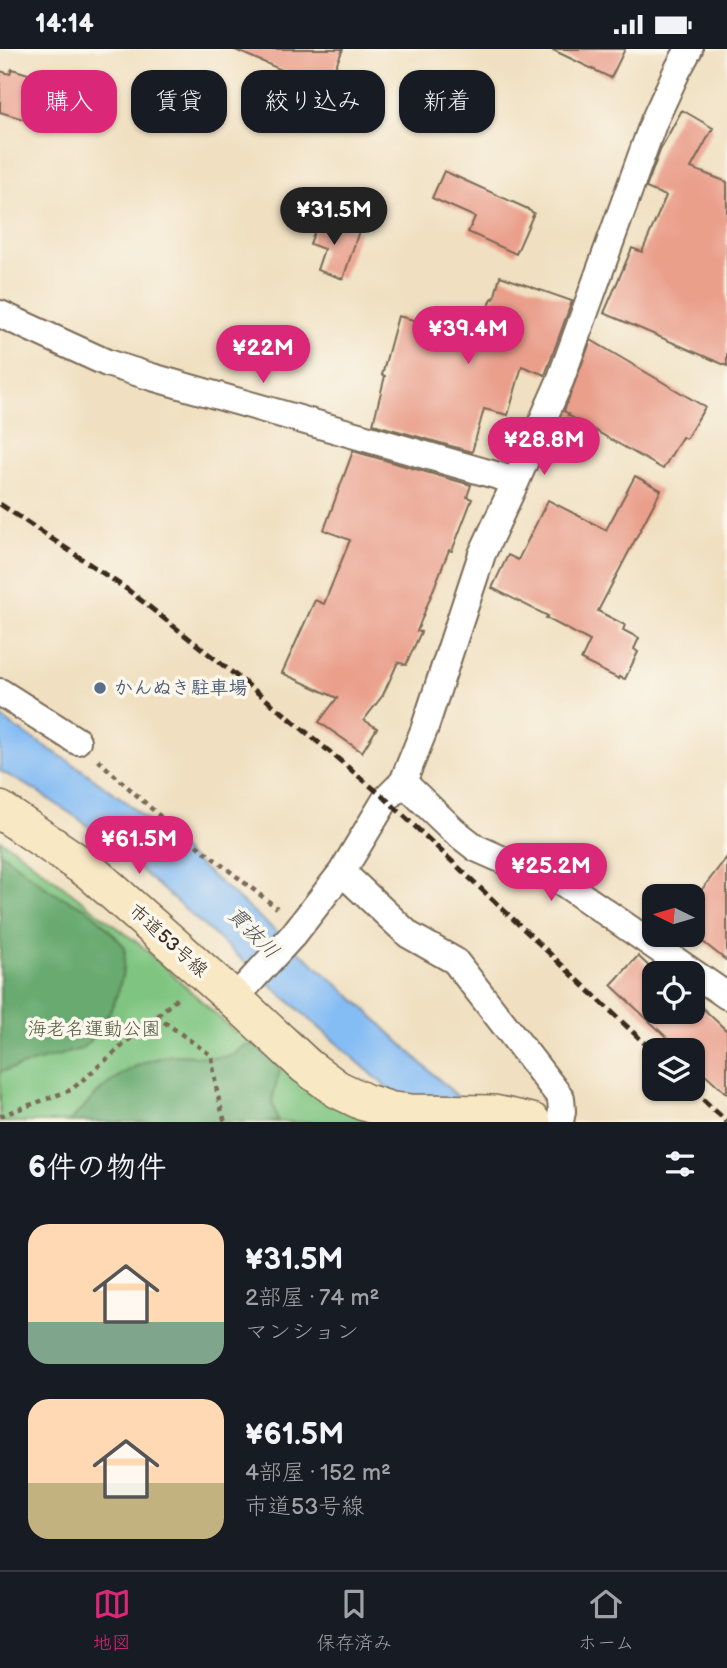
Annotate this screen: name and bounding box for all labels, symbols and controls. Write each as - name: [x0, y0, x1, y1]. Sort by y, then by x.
- text: 14:14: [35, 9, 94, 40]
- chip: 購入: [21, 70, 117, 133]
- chip: 賃貸: [131, 70, 227, 133]
- chip: 絞り込み: [241, 70, 385, 133]
- chip: 新着: [399, 70, 495, 133]
- pin: ¥31.5M: [277, 187, 391, 247]
- text: ¥31.5M: [296, 196, 372, 224]
- pin: ¥39.4M: [411, 307, 525, 366]
- text: ¥39.4M: [428, 315, 508, 343]
- pin: ¥22M: [222, 325, 304, 385]
- text: ¥22M: [232, 334, 294, 362]
- pin: ¥28.8M: [487, 417, 601, 477]
- text: ¥28.8M: [504, 426, 584, 454]
- place label: かんぬき駐車場: [114, 677, 247, 700]
- marker: かんぬき駐車場: [92, 680, 108, 696]
- pin: ¥61.5M: [82, 817, 196, 876]
- text: ¥61.5M: [101, 825, 177, 853]
- pin: ¥25.2M: [494, 843, 608, 903]
- text: ¥25.2M: [511, 852, 591, 880]
- north arrow: [642, 884, 705, 947]
- map controls: [642, 884, 705, 1101]
- street label: 市道53号線: [124, 899, 212, 983]
- water label: 貫抜川: [222, 902, 284, 964]
- button: locate: [642, 961, 705, 1024]
- park label: 海老名運動公園: [27, 1018, 161, 1041]
- button: layers: [642, 1038, 705, 1101]
- icon: filters: [661, 1145, 699, 1183]
- text: 6件の物件: [28, 1150, 166, 1186]
- text: ¥31.5M: [245, 1242, 343, 1278]
- icon: home: [84, 1252, 168, 1336]
- text: 2部屋 · 74 m²: [245, 1284, 379, 1312]
- text: マンション: [245, 1318, 359, 1346]
- text: ¥61.5M: [245, 1417, 344, 1453]
- icon: home: [84, 1427, 168, 1511]
- text: 4部屋 · 152 m²: [245, 1459, 391, 1487]
- text: 市道53号線: [245, 1493, 364, 1521]
- tab: 地図: [93, 1585, 131, 1655]
- tab: 保存済み: [316, 1585, 392, 1655]
- tab: ホーム: [578, 1585, 634, 1655]

